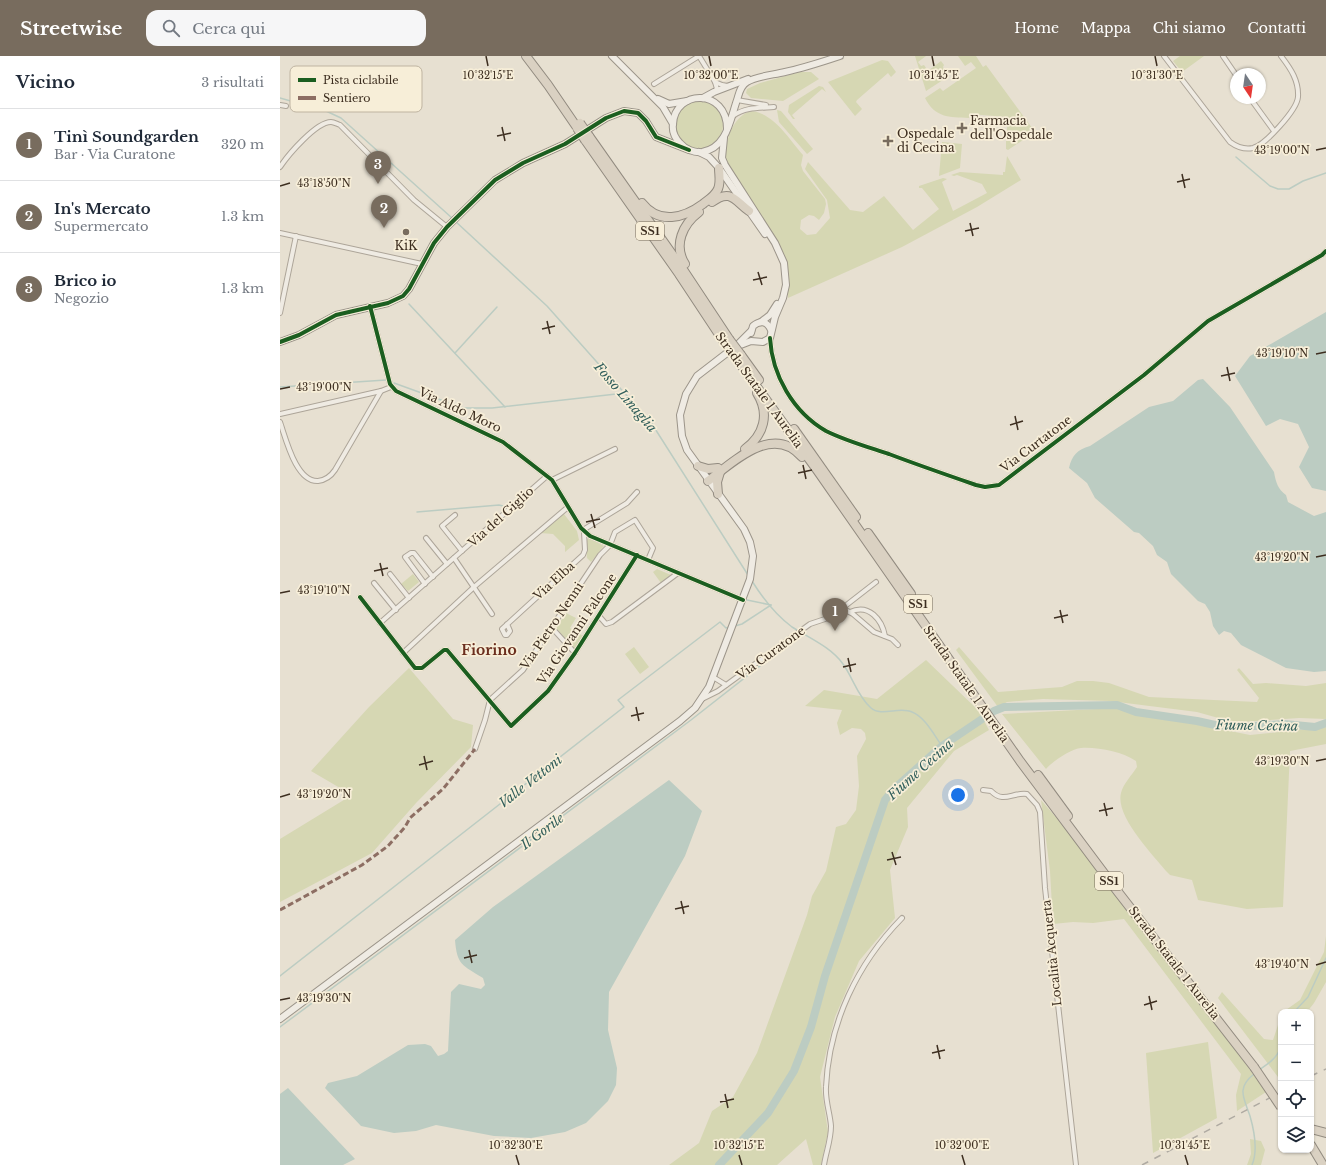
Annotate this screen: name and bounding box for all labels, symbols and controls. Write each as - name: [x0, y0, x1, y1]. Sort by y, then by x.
- search box: [146, 10, 426, 46]
- text: Streetwise: [20, 17, 122, 40]
- icon: search: [160, 17, 182, 39]
- text: Cerca qui: [192, 19, 265, 38]
- text: Home: [1014, 19, 1059, 37]
- text: Mappa: [1081, 19, 1131, 37]
- text: Chi siamo: [1153, 19, 1226, 37]
- text: Contatti: [1248, 19, 1306, 37]
- legend: [290, 66, 422, 112]
- north arrow: [1230, 68, 1266, 104]
- text: 10°32'15"E: [463, 69, 513, 82]
- text: 10°32'00"E: [684, 69, 738, 82]
- text: 10°31'45"E: [909, 69, 959, 82]
- text: 10°31'30"E: [1131, 69, 1183, 82]
- text: Vicino: [16, 72, 75, 93]
- text: Pista ciclabile: [323, 73, 399, 87]
- text: 3 risultati: [201, 74, 264, 91]
- text: Sentiero: [323, 91, 371, 105]
- place label: Farmacia dell'Ospedale: [970, 113, 1053, 142]
- marker: Farmacia dell'Ospedale: [957, 123, 967, 133]
- place label: Ospedale di Cecina: [897, 126, 955, 155]
- text: Tinì Soundgarden: [54, 127, 199, 146]
- marker: Ospedale di Cecina: [882, 135, 894, 147]
- text: 1: [26, 136, 32, 153]
- text: 320 m: [221, 136, 264, 153]
- text: 43°19'00"N: [1254, 144, 1310, 157]
- text: Bar · Via Curatone: [54, 146, 175, 163]
- pin: 3: [365, 151, 391, 184]
- text: 43°18'50"N: [297, 177, 351, 190]
- pin: 2: [371, 195, 397, 228]
- text: In's Mercato: [54, 199, 151, 218]
- text: 2: [25, 208, 33, 225]
- text: 1.3 km: [221, 208, 264, 225]
- text: Supermercato: [54, 218, 149, 235]
- road number: SS1: [636, 222, 664, 240]
- marker: KiK: [401, 227, 411, 237]
- place label: KiK: [395, 238, 418, 253]
- text: Brico io: [54, 271, 117, 290]
- text: 3: [25, 280, 33, 297]
- text: 1.3 km: [221, 280, 264, 297]
- text: Negozio: [54, 290, 109, 307]
- street label: Strada Statale 1 Aurelia: [712, 329, 807, 451]
- text: 43°19'10"N: [1256, 347, 1308, 360]
- water label: Fosso Linaglia: [590, 358, 661, 436]
- text: 43°19'00"N: [296, 381, 352, 394]
- street label: Via Aldo Moro: [416, 383, 504, 435]
- street label: Via Curtatone: [996, 412, 1074, 476]
- street label: Via del Giglio: [464, 483, 537, 551]
- text: 43°19'20"N: [1255, 551, 1309, 564]
- street label: Via Elba: [529, 558, 578, 604]
- street label: Via Giovanni Falcone: [533, 570, 619, 688]
- street label: Via Pietro Nenni: [516, 579, 586, 673]
- text: 43°19'10"N: [298, 584, 350, 597]
- road number: SS1: [904, 595, 932, 613]
- pin: 1: [822, 598, 848, 631]
- street label: Strada Statale 1 Aurelia: [920, 622, 1013, 745]
- street label: Via Curatone: [733, 623, 808, 683]
- district label: Fiorino: [461, 641, 517, 659]
- water label: Fiume Cecina: [1214, 716, 1299, 735]
- water label: Fiume Cecina: [883, 735, 957, 804]
- water label: Valle Vettoni: [495, 751, 566, 811]
- text: 43°19'30"N: [1255, 755, 1309, 768]
- your location: [948, 785, 968, 805]
- text: 43°19'20"N: [297, 788, 351, 801]
- water label: Il Gorile: [516, 809, 568, 854]
- road number: SS1: [1095, 872, 1123, 890]
- street label: Località Acquerta: [1038, 899, 1065, 1007]
- street label: Strada Statale 1 Aurelia: [1126, 903, 1223, 1023]
- text: 43°19'40"N: [1255, 958, 1309, 971]
- text: 43°19'30"N: [297, 992, 351, 1005]
- map controls: [1278, 1009, 1314, 1153]
- button: +: [1278, 1009, 1314, 1045]
- button: −: [1278, 1045, 1314, 1081]
- button: locate: [1278, 1081, 1314, 1117]
- button: layers: [1278, 1117, 1314, 1153]
- text: 10°32'30"E: [489, 1139, 543, 1152]
- text: 10°32'15"E: [714, 1139, 764, 1152]
- text: 10°32'00"E: [935, 1139, 989, 1152]
- text: 10°31'45"E: [1160, 1139, 1210, 1152]

